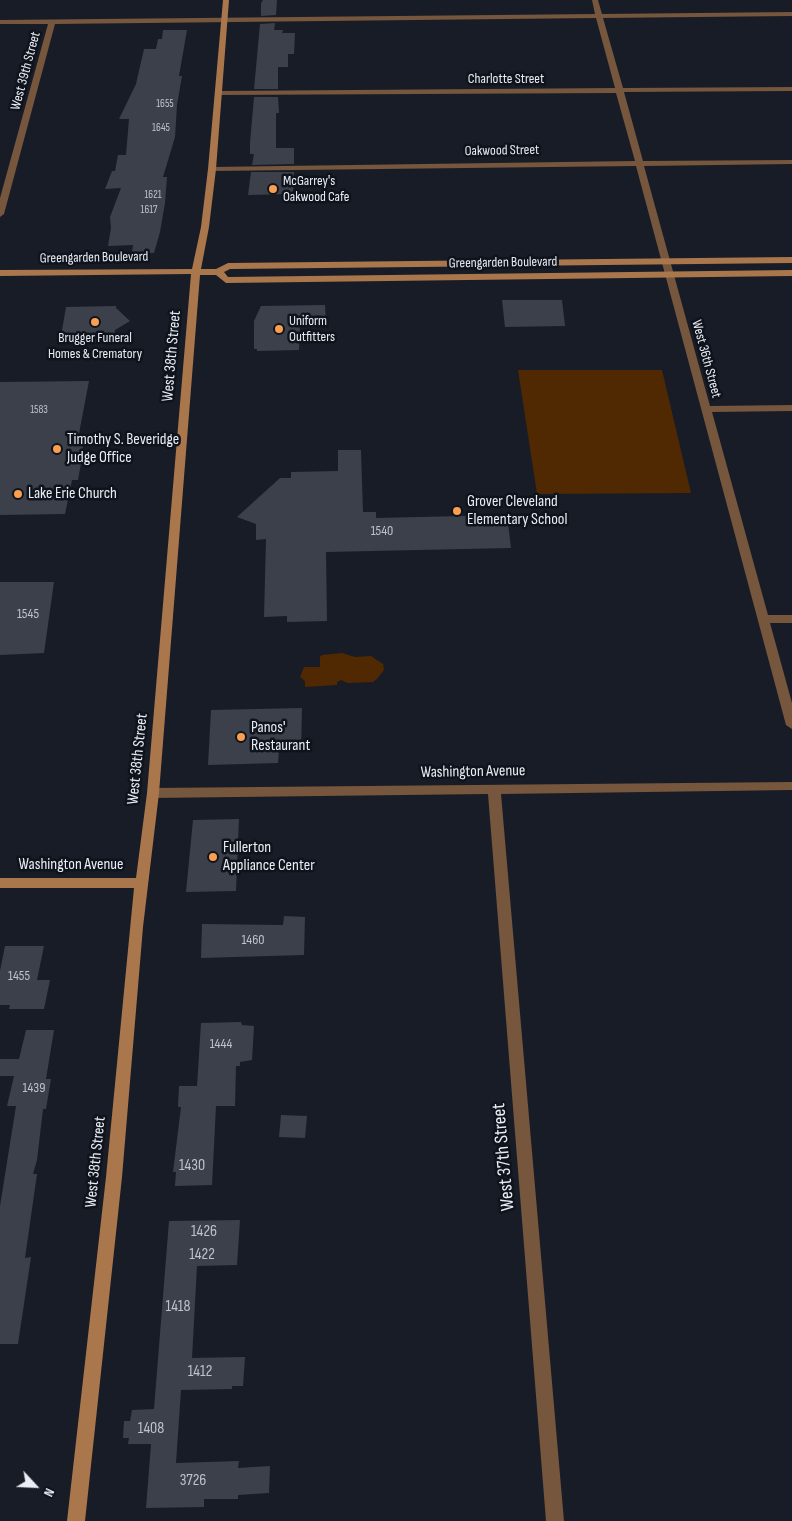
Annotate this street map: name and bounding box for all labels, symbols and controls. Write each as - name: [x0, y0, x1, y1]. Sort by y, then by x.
- street label: West 39th Street: [8, 30, 44, 112]
- street label: Charlotte Street: [468, 71, 544, 87]
- house number: 1655: [156, 97, 174, 111]
- house number: 1645: [152, 121, 170, 135]
- street label: Oakwood Street: [465, 142, 539, 160]
- place label: McGarrey's Oakwood Cafe: [283, 173, 349, 206]
- marker: McGarrey's Oakwood Cafe: [267, 183, 279, 195]
- house number: 1621: [144, 188, 162, 202]
- house number: 1617: [141, 203, 157, 217]
- street label: Greengarden Boulevard: [40, 249, 148, 267]
- street label: Greengarden Boulevard: [449, 254, 557, 272]
- street label: West 38th Street: [158, 310, 186, 402]
- place label: Uniform Outfitters: [289, 313, 335, 346]
- marker: Brugger Funeral Homes & Crematory: [89, 316, 101, 328]
- street label: West 36th Street: [688, 318, 724, 400]
- marker: Uniform Outfitters: [273, 323, 285, 335]
- place label: Brugger Funeral Homes & Crematory: [48, 330, 142, 362]
- house number: 1583: [30, 403, 48, 417]
- place label: Timothy S. Beveridge Judge Office: [67, 430, 179, 468]
- marker: Timothy S. Beveridge Judge Office: [51, 443, 63, 455]
- place label: Lake Erie Church: [28, 484, 117, 504]
- marker: Lake Erie Church: [12, 488, 24, 500]
- place label: Grover Cleveland Elementary School: [467, 492, 567, 530]
- marker: Grover Cleveland Elementary School: [451, 505, 463, 517]
- house number: 1540: [371, 523, 393, 539]
- house number: 1545: [17, 606, 39, 622]
- street label: West 38th Street: [124, 713, 152, 805]
- place label: Panos' Restaurant: [251, 718, 310, 756]
- marker: Panos' Restaurant: [235, 731, 247, 743]
- street label: Washington Avenue: [420, 761, 526, 783]
- place label: Fullerton Appliance Center: [223, 838, 315, 876]
- marker: Fullerton Appliance Center: [207, 851, 219, 863]
- street label: Washington Avenue: [19, 855, 123, 875]
- house number: 1460: [241, 932, 265, 948]
- house number: 1455: [8, 968, 30, 984]
- house number: 1444: [210, 1036, 232, 1052]
- house number: 1439: [23, 1080, 45, 1096]
- street label: West 37th Street: [488, 1102, 520, 1212]
- street label: West 38th Street: [82, 1116, 110, 1208]
- house number: 1430: [179, 1156, 205, 1176]
- house number: 1426: [191, 1222, 217, 1242]
- house number: 1422: [189, 1245, 215, 1265]
- house number: 1418: [166, 1297, 190, 1317]
- house number: 1412: [188, 1362, 212, 1382]
- house number: 1408: [138, 1419, 164, 1439]
- north arrow: [10, 1461, 60, 1511]
- house number: 3726: [180, 1471, 206, 1491]
- text: N: [40, 1486, 58, 1500]

